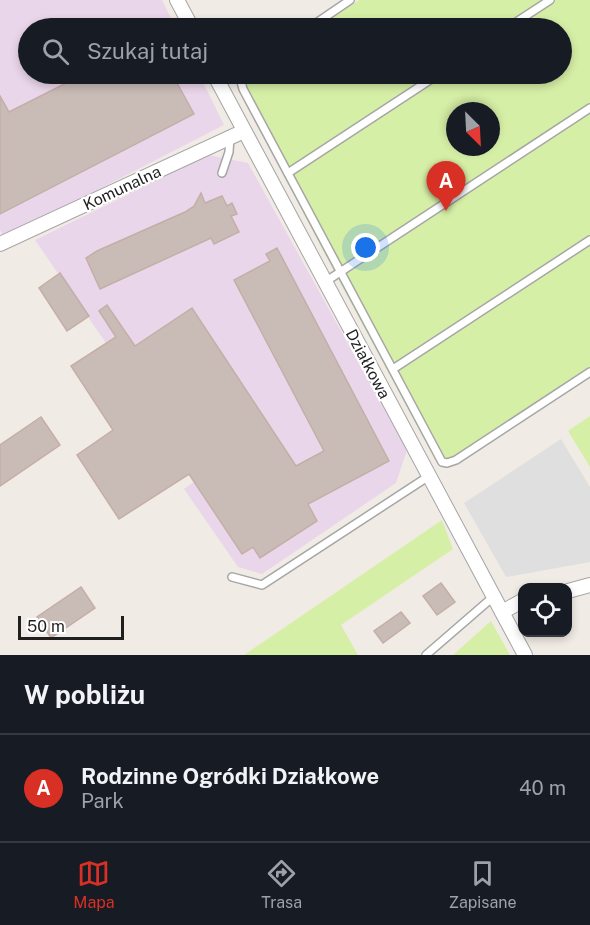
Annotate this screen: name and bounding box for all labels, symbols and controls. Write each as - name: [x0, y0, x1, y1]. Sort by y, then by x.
- search box: [18, 18, 572, 84]
- icon: search: [39, 35, 72, 68]
- text: Szukaj tutaj: [87, 38, 208, 64]
- north arrow: [446, 102, 500, 156]
- street label: Komunalna: [80, 162, 164, 214]
- pin: A: [426, 162, 466, 211]
- your location: [351, 233, 380, 262]
- street label: Działkowa: [342, 326, 394, 402]
- map controls: [518, 583, 572, 637]
- button: locate: [518, 583, 572, 637]
- scale bar: [18, 613, 124, 640]
- text: 50 m: [27, 617, 65, 636]
- text: W pobliżu: [24, 679, 145, 710]
- text: Rodzinne Ogródki Działkowe: [81, 763, 379, 789]
- text: A: [36, 776, 51, 800]
- text: 40 m: [519, 776, 566, 800]
- text: Park: [81, 789, 124, 813]
- tab: Mapa: [73, 857, 115, 912]
- tab: Trasa: [261, 857, 302, 912]
- tab: Zapisane: [449, 857, 517, 912]

